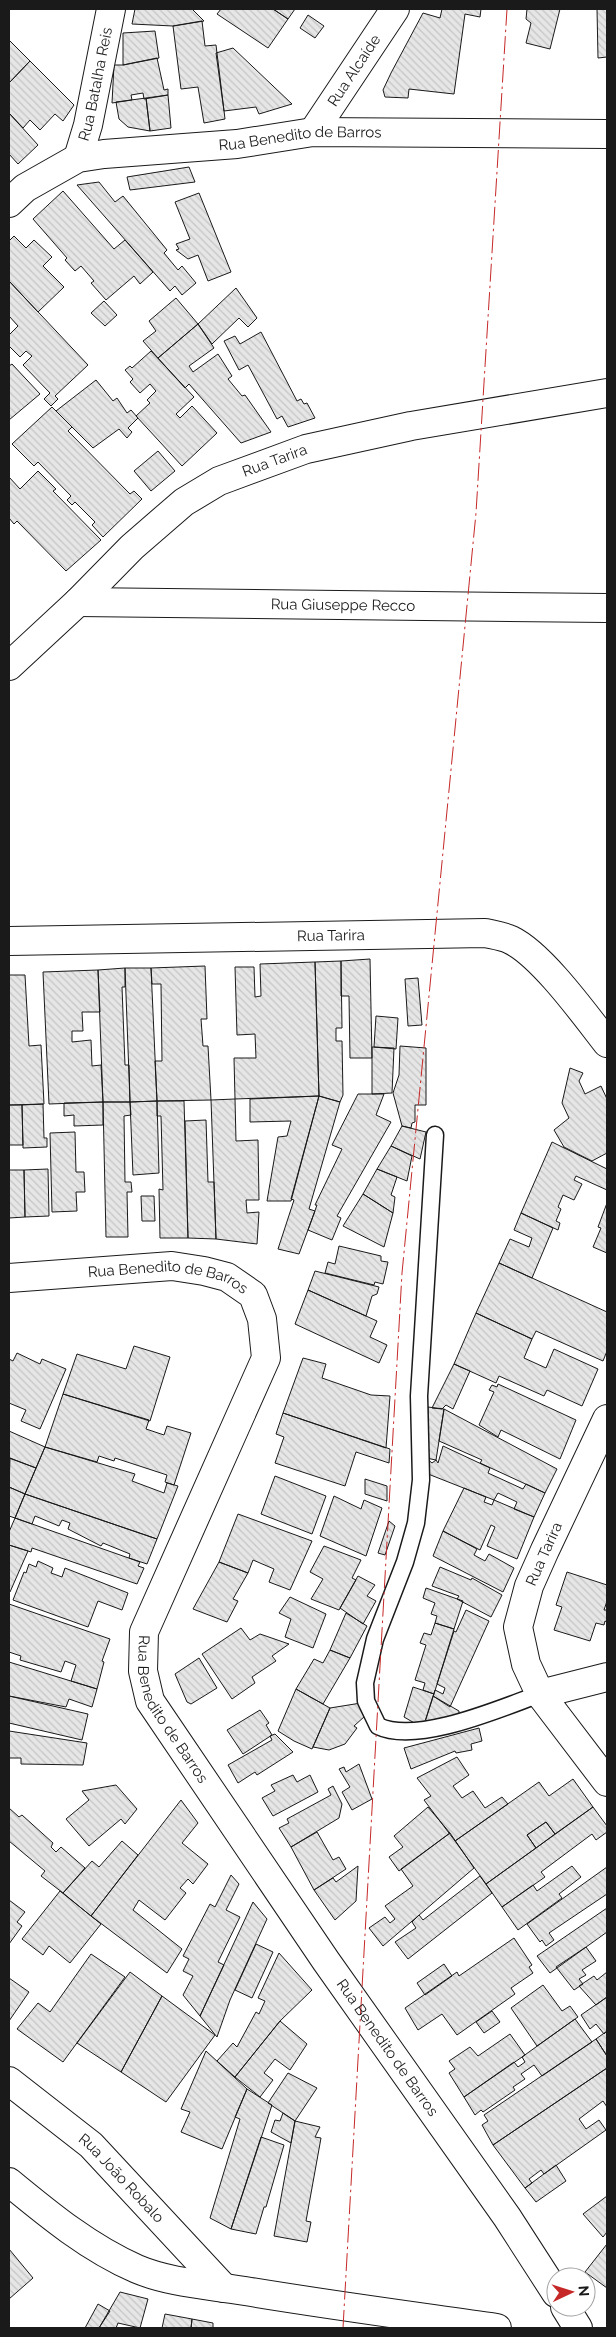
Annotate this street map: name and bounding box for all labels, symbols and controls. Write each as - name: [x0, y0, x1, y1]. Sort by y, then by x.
- street label: Rua Batalha Reis: [75, 26, 116, 143]
- street label: Rua Alcaíde: [324, 31, 384, 110]
- street label: Rua Benedito de Barros: [218, 123, 382, 154]
- street label: Rua Tarira: [240, 440, 310, 481]
- street label: Rua Giuseppe Recco: [271, 595, 415, 615]
- street label: Rua Tarira: [297, 926, 365, 945]
- street label: Rua Benedito de Barros: [87, 1257, 251, 1298]
- street label: Rua Tarira: [522, 1519, 566, 1589]
- street label: Rua Benedito de Barros: [134, 1635, 212, 1787]
- street label: Rua Benedito de Barros: [333, 1976, 442, 2120]
- street label: Rua João Robalo: [75, 2130, 168, 2227]
- north arrow: [546, 2267, 596, 2317]
- text: N: [576, 2285, 592, 2297]

